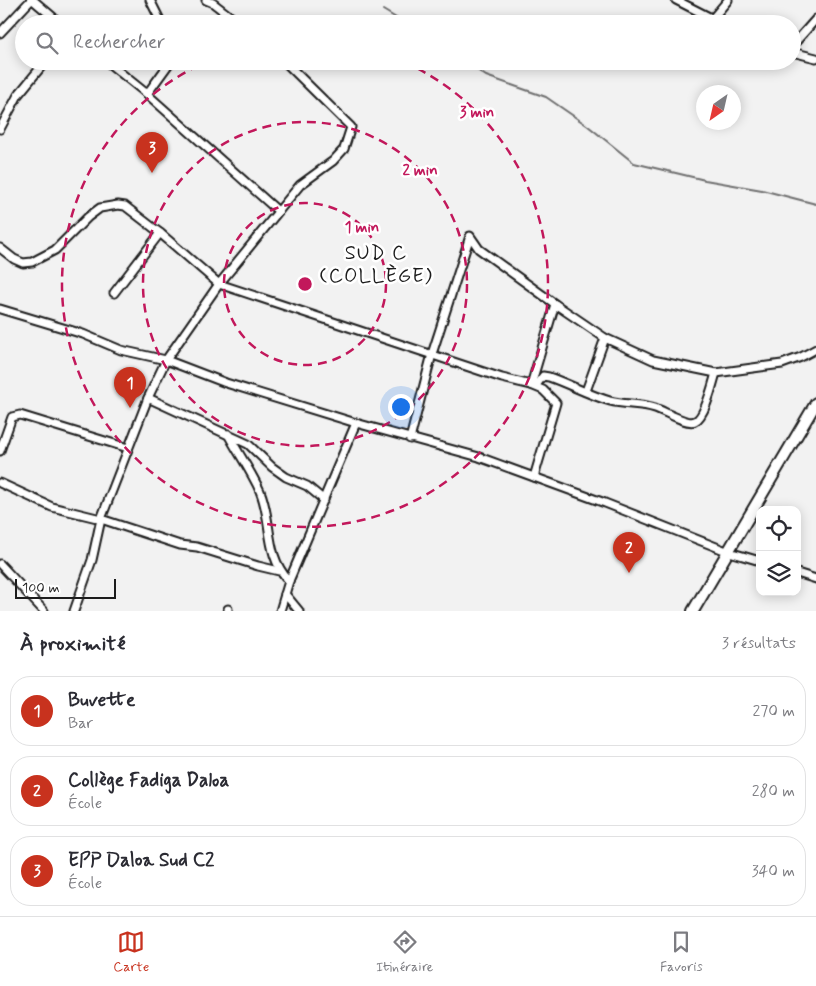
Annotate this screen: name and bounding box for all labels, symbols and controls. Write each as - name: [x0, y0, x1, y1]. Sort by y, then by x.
- search box: [15, 15, 801, 70]
- icon: search: [33, 29, 61, 57]
- text: Rechercher: [73, 30, 165, 55]
- north arrow: [696, 85, 741, 130]
- text: 3 min: [460, 103, 494, 123]
- pin: 3: [136, 132, 168, 173]
- text: 2 min: [402, 161, 438, 181]
- text: 1 min: [345, 218, 379, 238]
- district label: SUD C (COLLÈGE): [319, 240, 433, 290]
- centre of rings: [296, 275, 314, 293]
- pin: 1: [114, 367, 146, 408]
- your location: [388, 394, 414, 420]
- map controls: [756, 506, 801, 596]
- button: locate: [756, 506, 801, 551]
- pin: 2: [613, 532, 645, 573]
- button: layers: [756, 551, 801, 596]
- scale bar: [15, 576, 116, 599]
- text: 100 m: [22, 579, 60, 597]
- text: À proximité: [20, 630, 126, 658]
- text: 3 résultats: [722, 633, 796, 654]
- text: Buvette: [68, 688, 135, 713]
- text: 1: [33, 701, 41, 722]
- text: 270 m: [752, 701, 795, 722]
- text: Bar: [68, 713, 93, 734]
- text: Collège Fadiga Daloa: [68, 768, 229, 793]
- text: 2: [33, 781, 41, 802]
- text: 280 m: [752, 781, 795, 802]
- text: École: [68, 793, 102, 814]
- text: EPP Daloa Sud C2: [68, 848, 214, 873]
- text: 3: [33, 861, 41, 882]
- text: 340 m: [751, 861, 795, 882]
- text: École: [68, 873, 102, 894]
- tab: Carte: [113, 928, 149, 976]
- tab: Itinéraire: [376, 928, 433, 976]
- tab: Favoris: [660, 928, 703, 976]

